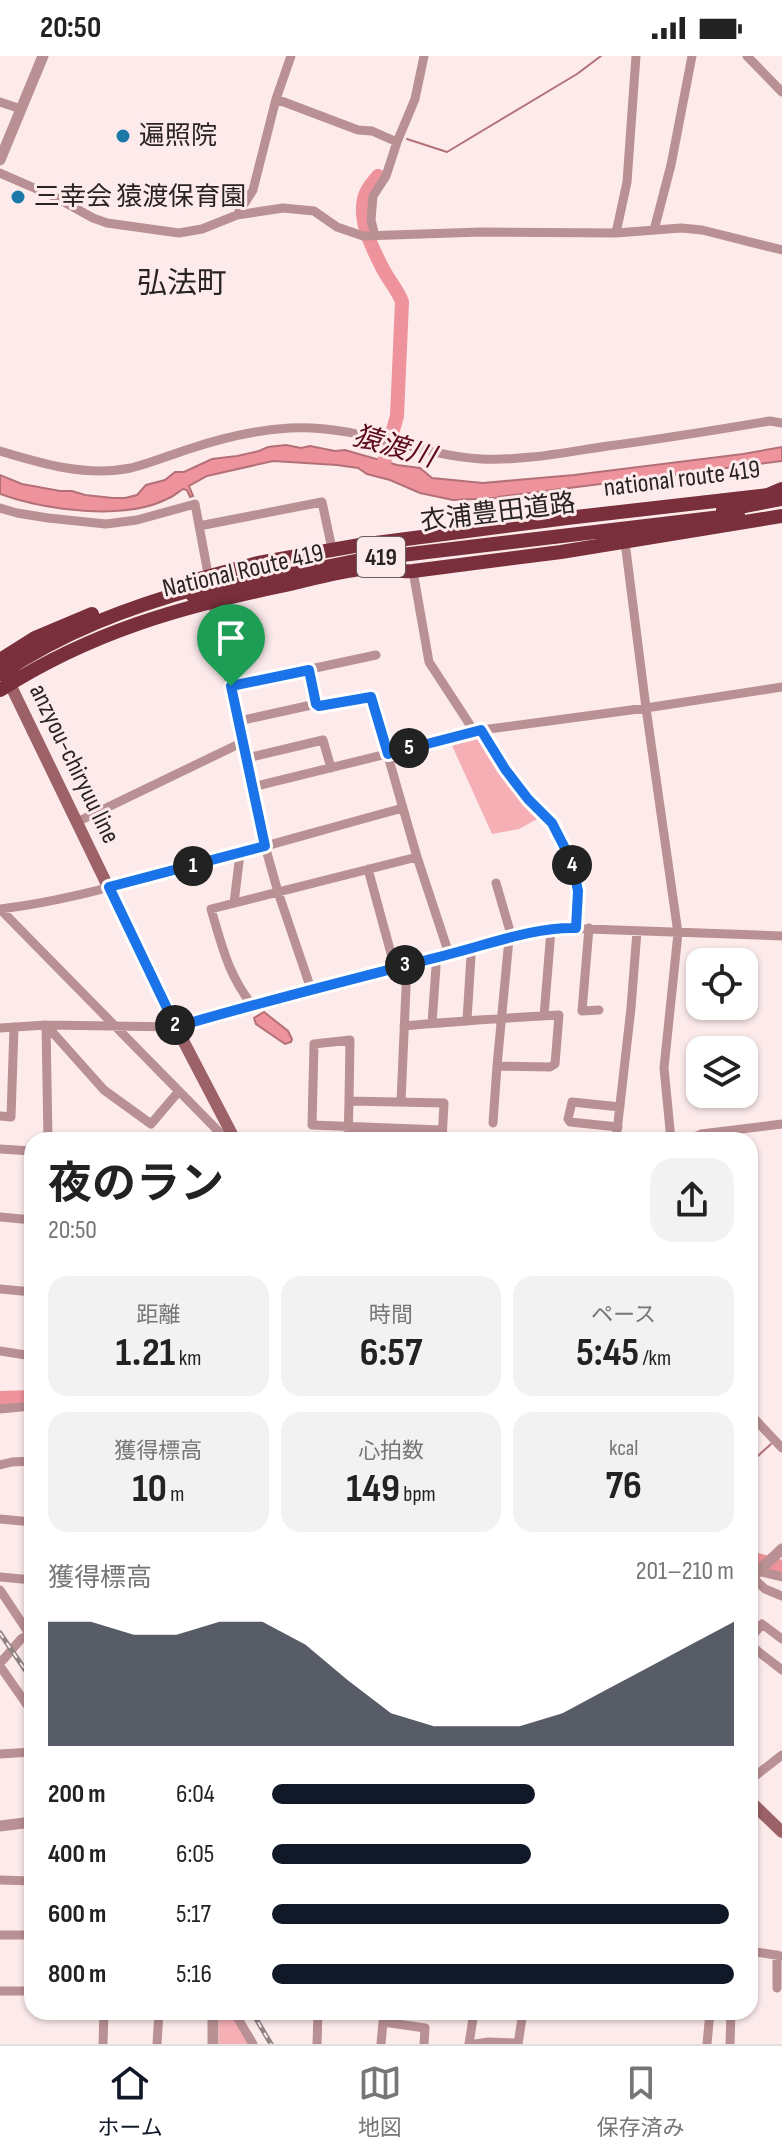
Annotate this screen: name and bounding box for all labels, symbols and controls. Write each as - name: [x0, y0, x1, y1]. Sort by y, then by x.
- text: 20:50: [40, 10, 101, 46]
- place label: 遍照院: [139, 121, 217, 152]
- marker: 遍照院: [114, 127, 132, 145]
- place label: 三幸会 猿渡保育園: [34, 182, 246, 213]
- marker: 三幸会 猿渡保育園: [9, 188, 27, 206]
- district label: 弘法町: [137, 266, 227, 302]
- water label: 猿渡川: [349, 420, 442, 475]
- street label: national route 419: [602, 454, 762, 504]
- street label: 衣浦豊田道路: [419, 488, 577, 538]
- street label: National Route 419: [160, 537, 326, 605]
- road number: 419: [357, 537, 405, 577]
- pin: [197, 604, 265, 686]
- icon: arrive: [209, 616, 253, 660]
- street label: anzyou-chiryuu line: [22, 679, 126, 849]
- pin: 5: [389, 728, 429, 768]
- text: 5: [404, 734, 414, 761]
- pin: 4: [552, 845, 592, 885]
- pin: 1: [173, 846, 213, 886]
- text: 4: [567, 851, 577, 878]
- text: 1: [189, 852, 197, 879]
- pin: 3: [385, 945, 425, 985]
- map controls: [686, 948, 758, 1108]
- button: locate: [686, 948, 758, 1020]
- text: 3: [400, 951, 410, 978]
- pin: 2: [155, 1005, 195, 1045]
- text: 2: [170, 1011, 180, 1038]
- button: layers: [686, 1036, 758, 1108]
- text: 夜のラン: [48, 1158, 224, 1211]
- button: share: [650, 1158, 734, 1242]
- text: 20:50: [48, 1215, 97, 1246]
- text: 距離: [136, 1302, 180, 1329]
- text: 時間: [369, 1302, 413, 1329]
- text: ペース: [591, 1302, 656, 1329]
- text: 1.21: [115, 1329, 175, 1377]
- text: 6:57: [360, 1329, 422, 1377]
- text: 5:45: [576, 1329, 639, 1377]
- text: km: [175, 1345, 201, 1372]
- text: /km: [639, 1345, 671, 1372]
- text: kcal: [609, 1435, 638, 1462]
- text: 獲得標高: [114, 1438, 202, 1465]
- text: 心拍数: [358, 1438, 424, 1465]
- text: 76: [606, 1462, 642, 1510]
- text: 10: [132, 1465, 167, 1513]
- text: 149: [346, 1465, 400, 1513]
- text: m: [167, 1481, 185, 1508]
- text: bpm: [400, 1481, 436, 1508]
- text: 201–210 m: [636, 1556, 734, 1587]
- text: 獲得標高: [48, 1563, 152, 1594]
- text: 200 m: [48, 1779, 105, 1810]
- text: 6:04: [176, 1779, 215, 1810]
- text: 400 m: [48, 1839, 106, 1870]
- text: 6:05: [176, 1839, 214, 1870]
- text: 600 m: [48, 1899, 106, 1930]
- text: 5:17: [176, 1899, 211, 1930]
- text: 800 m: [48, 1959, 106, 1990]
- text: 5:16: [176, 1959, 212, 1990]
- tab: ホーム: [97, 2061, 163, 2142]
- tab: 地図: [358, 2061, 402, 2142]
- tab: 保存済み: [597, 2061, 685, 2142]

